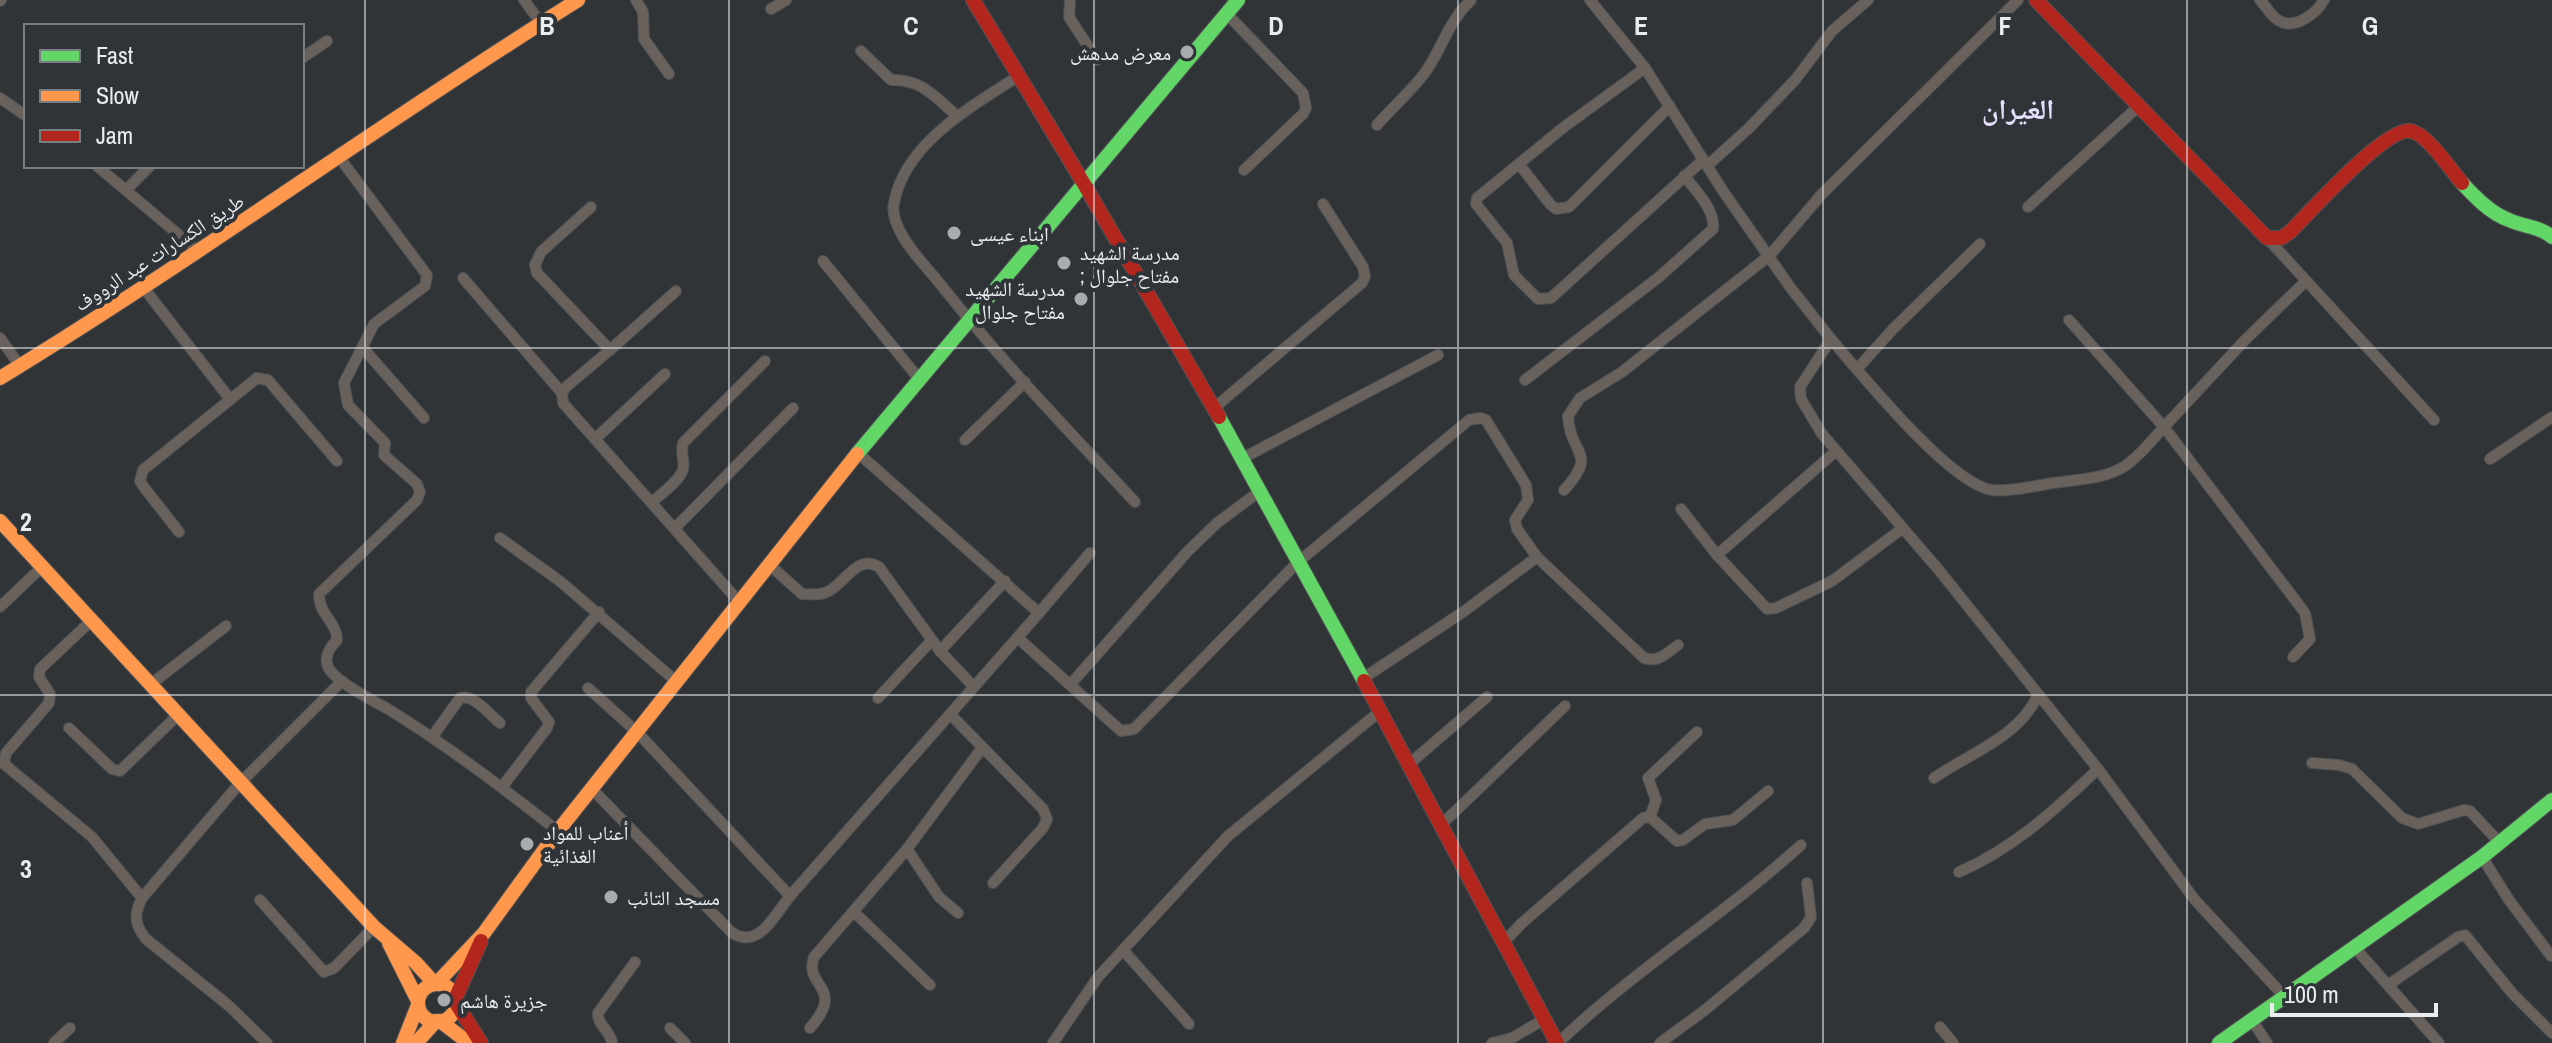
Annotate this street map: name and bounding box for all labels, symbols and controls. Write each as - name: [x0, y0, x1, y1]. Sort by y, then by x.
- text: B: [539, 8, 555, 43]
- text: C: [903, 8, 919, 43]
- text: D: [1268, 8, 1284, 43]
- text: E: [1634, 8, 1648, 43]
- text: F: [1998, 8, 2012, 43]
- text: G: [2362, 8, 2378, 43]
- legend: [24, 24, 304, 168]
- text: Fast: [96, 39, 134, 71]
- place label: معرض مدهش: [1070, 39, 1171, 66]
- marker: معرض مدهش: [1178, 43, 1196, 61]
- text: Slow: [96, 79, 139, 111]
- district label: الغيران: [1982, 90, 2054, 128]
- text: Jam: [96, 119, 133, 151]
- street label: طريق الكسارات عبد الرووف: [69, 187, 249, 317]
- place label: ابناء عيسى: [970, 220, 1049, 247]
- marker: ابناء عيسى: [945, 224, 963, 242]
- place label: مدرسة الشهيد ; مفتاح جلوال: [1080, 239, 1180, 289]
- marker: مدرسة الشهيد ; مفتاح جلوال: [1055, 254, 1073, 272]
- place label: مدرسة الشهيد مفتاح جلوال: [965, 275, 1065, 325]
- marker: مدرسة الشهيد مفتاح جلوال: [1072, 290, 1090, 308]
- text: 2: [20, 504, 32, 539]
- place label: أعناب للمواد الغذائية: [543, 819, 629, 869]
- marker: أعناب للمواد الغذائية: [518, 835, 536, 853]
- text: 3: [20, 851, 32, 886]
- place label: مسجد التائب: [627, 884, 720, 911]
- marker: مسجد التائب: [602, 888, 620, 906]
- scale bar: [2272, 967, 2436, 1017]
- text: 100 m: [2284, 978, 2339, 1010]
- place label: جزيرة هاشم: [460, 987, 548, 1015]
- marker: جزيرة هاشم: [435, 991, 453, 1009]

